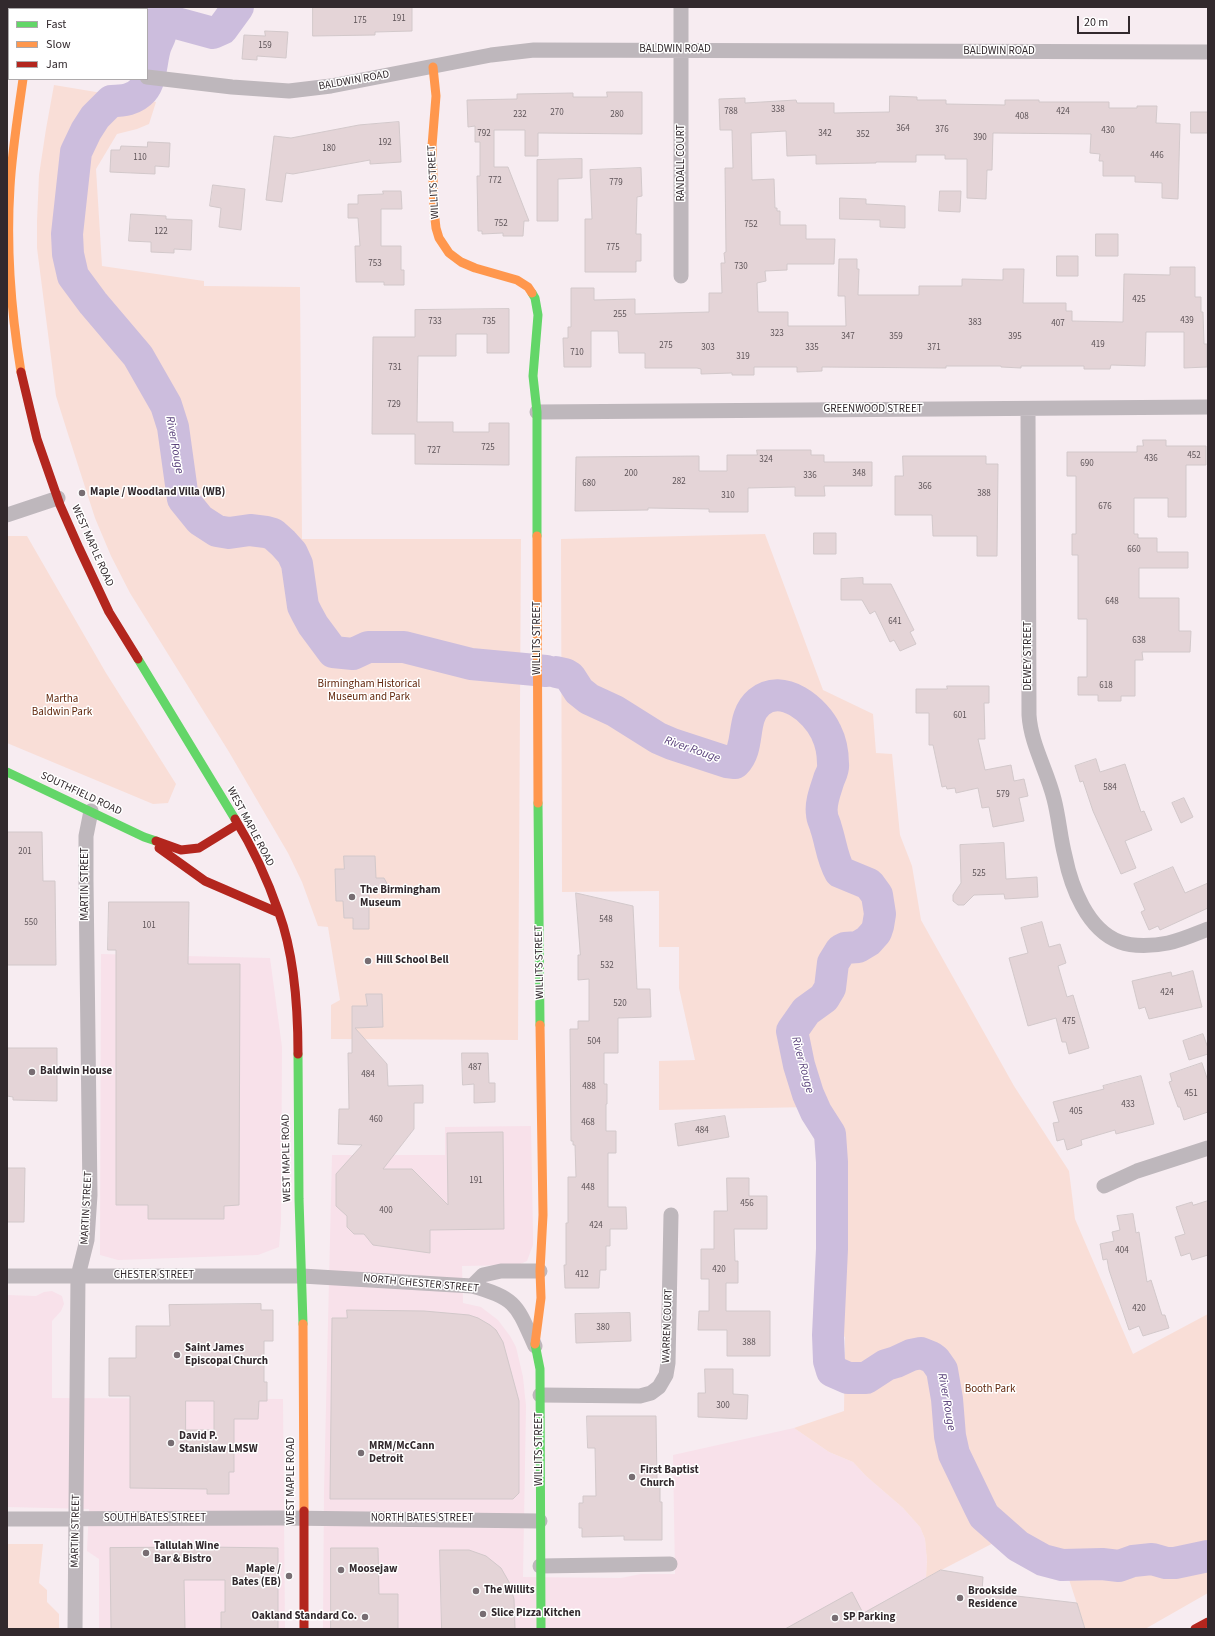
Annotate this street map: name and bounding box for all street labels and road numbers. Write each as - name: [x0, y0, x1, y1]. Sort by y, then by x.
- street label: BALDWIN ROAD: [639, 43, 711, 57]
- street label: BALDWIN ROAD: [963, 45, 1035, 59]
- street label: BALDWIN ROAD: [318, 68, 390, 94]
- street label: RANDALL COURT: [675, 124, 689, 202]
- street label: WILLITS STREET: [425, 145, 443, 219]
- street label: GREENWOOD STREET: [823, 403, 923, 417]
- street label: WEST MAPLE ROAD: [68, 503, 116, 589]
- street label: WILLITS STREET: [531, 601, 545, 675]
- street label: DEWEY STREET: [1022, 621, 1036, 691]
- street label: SOUTHFIELD ROAD: [38, 769, 124, 819]
- street label: WEST MAPLE ROAD: [224, 785, 276, 869]
- street label: MARTIN STREET: [79, 847, 93, 921]
- street label: WILLITS STREET: [533, 925, 547, 999]
- street label: WEST MAPLE ROAD: [280, 1114, 294, 1202]
- street label: MARTIN STREET: [78, 1171, 96, 1245]
- street label: CHESTER STREET: [114, 1269, 194, 1283]
- street label: NORTH CHESTER STREET: [363, 1272, 479, 1296]
- street label: WARREN COURT: [660, 1288, 676, 1364]
- street label: WILLITS STREET: [533, 1412, 547, 1486]
- street label: WEST MAPLE ROAD: [285, 1437, 299, 1525]
- street label: MARTIN STREET: [69, 1494, 83, 1568]
- street label: SOUTH BATES STREET: [104, 1512, 206, 1526]
- street label: NORTH BATES STREET: [371, 1512, 473, 1526]

